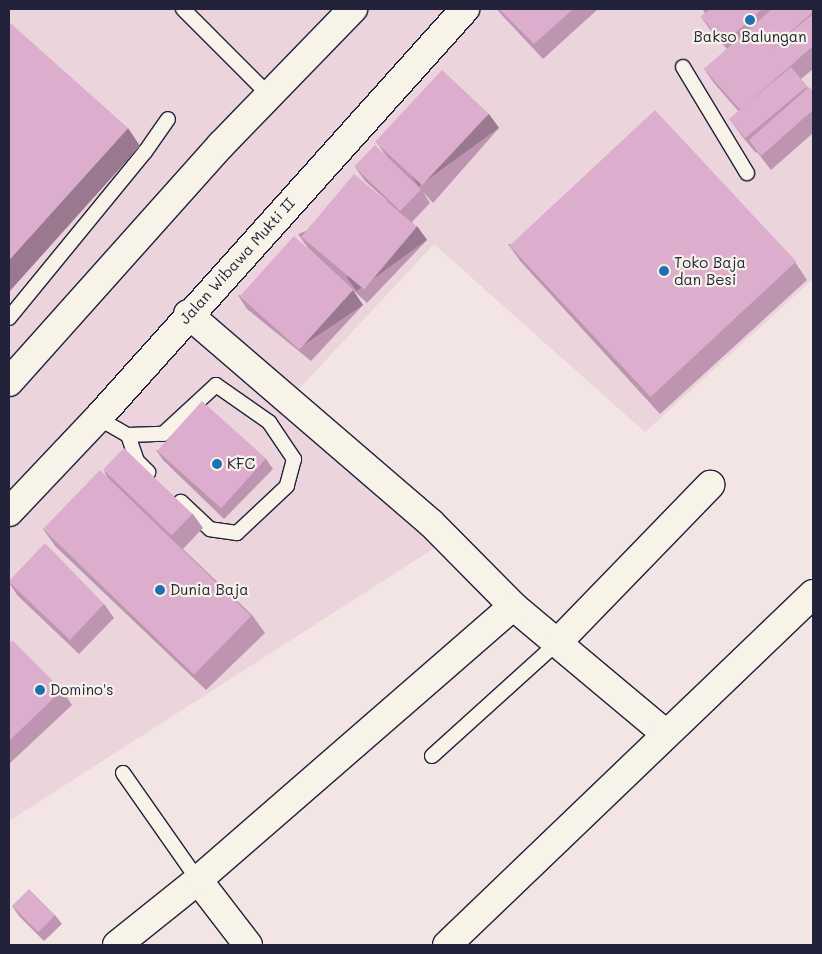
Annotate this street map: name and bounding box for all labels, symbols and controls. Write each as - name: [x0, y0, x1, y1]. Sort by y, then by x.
- marker: Bakso Balungan: [744, 14, 756, 26]
- place label: Bakso Balungan: [694, 28, 806, 46]
- street label: Jalan Wibawa Mukti II: [176, 194, 298, 328]
- place label: Toko Baja dan Besi: [674, 253, 746, 288]
- marker: Toko Baja dan Besi: [658, 265, 670, 277]
- place label: KFC: [227, 455, 255, 473]
- marker: KFC: [211, 458, 223, 470]
- place label: Dunia Baja: [170, 581, 249, 599]
- marker: Dunia Baja: [154, 584, 166, 596]
- place label: Domino's: [50, 681, 114, 699]
- marker: Domino's: [34, 684, 46, 696]

